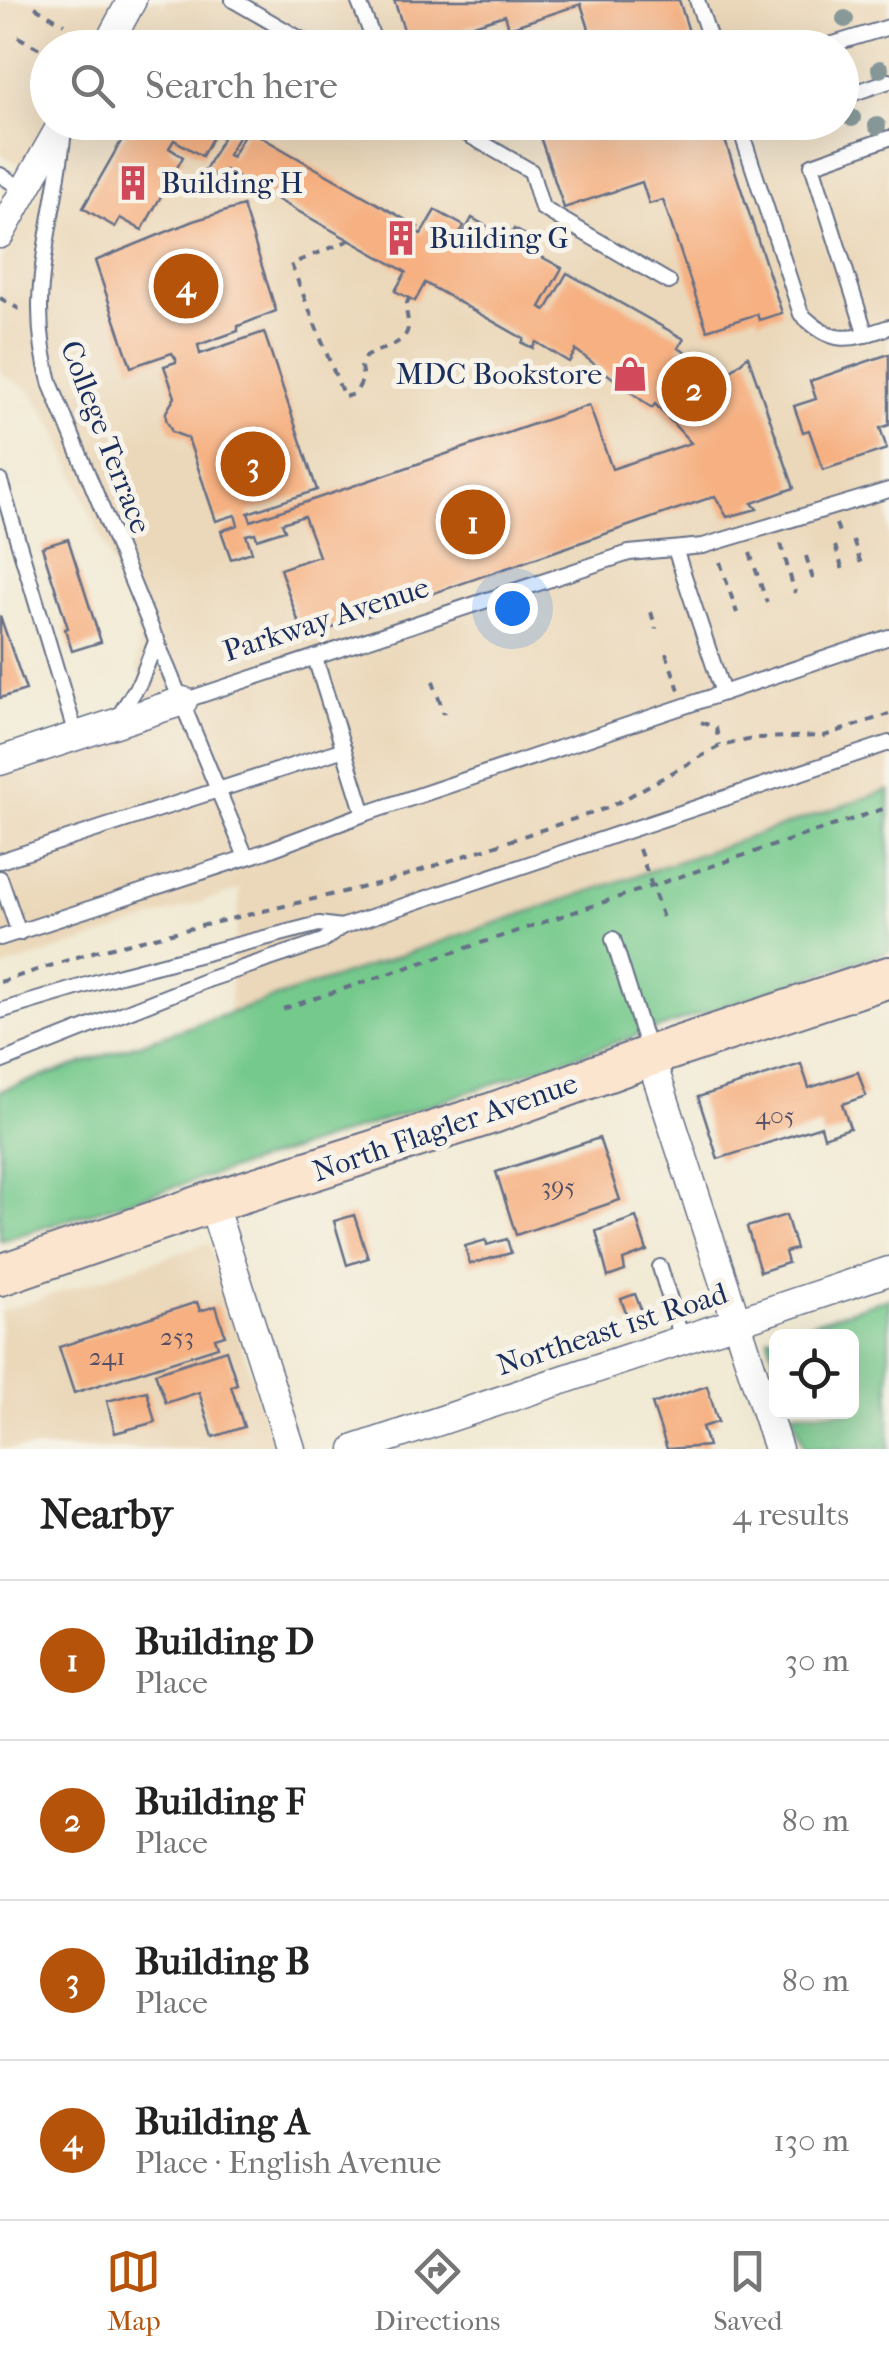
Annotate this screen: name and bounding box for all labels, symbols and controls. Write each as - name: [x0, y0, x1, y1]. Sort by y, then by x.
- search box: [30, 30, 859, 140]
- icon: search: [65, 58, 120, 113]
- text: Search here: [145, 63, 338, 108]
- building icon: Building H: [114, 164, 152, 202]
- place label: Building H: [161, 166, 303, 201]
- building icon: Building G: [382, 219, 420, 257]
- place label: Building G: [429, 221, 569, 256]
- pin: 4: [154, 248, 218, 324]
- street label: College Terrace: [53, 336, 158, 539]
- pin: 2: [662, 352, 726, 426]
- shop icon: MDC Bookstore: [611, 355, 649, 393]
- place label: MDC Bookstore: [396, 357, 602, 392]
- pin: 3: [220, 426, 286, 502]
- pin: 1: [440, 484, 506, 560]
- street label: Parkway Avenue: [219, 570, 434, 669]
- your location: [487, 583, 538, 634]
- street label: North Flagler Avenue: [308, 1066, 582, 1189]
- house number: 405: [755, 1101, 795, 1130]
- house number: 395: [541, 1172, 575, 1201]
- street label: Northeast 1st Road: [493, 1276, 732, 1383]
- house number: 253: [160, 1322, 194, 1351]
- map controls: [769, 1329, 859, 1419]
- button: locate: [769, 1329, 859, 1419]
- house number: 241: [89, 1342, 125, 1371]
- text: Nearby: [40, 1490, 172, 1539]
- text: 4 results: [732, 1496, 849, 1533]
- text: Building D: [135, 1619, 314, 1664]
- text: 1: [67, 1642, 78, 1679]
- text: 30 m: [785, 1642, 849, 1679]
- text: Place: [135, 1664, 208, 1701]
- text: Building F: [135, 1779, 306, 1824]
- text: 2: [64, 1802, 81, 1839]
- text: 80 m: [782, 1802, 849, 1839]
- text: Place: [135, 1824, 208, 1861]
- text: Building B: [135, 1939, 310, 1984]
- text: 3: [66, 1962, 79, 1999]
- text: 80 m: [782, 1962, 849, 1999]
- text: Place: [135, 1984, 208, 2021]
- text: Building A: [135, 2099, 310, 2144]
- text: 4: [63, 2122, 82, 2159]
- text: 130 m: [773, 2122, 849, 2159]
- text: Place · English Avenue: [135, 2144, 441, 2181]
- tab: Map: [106, 2244, 161, 2337]
- tab: Directions: [374, 2244, 500, 2337]
- tab: Saved: [713, 2244, 783, 2337]

